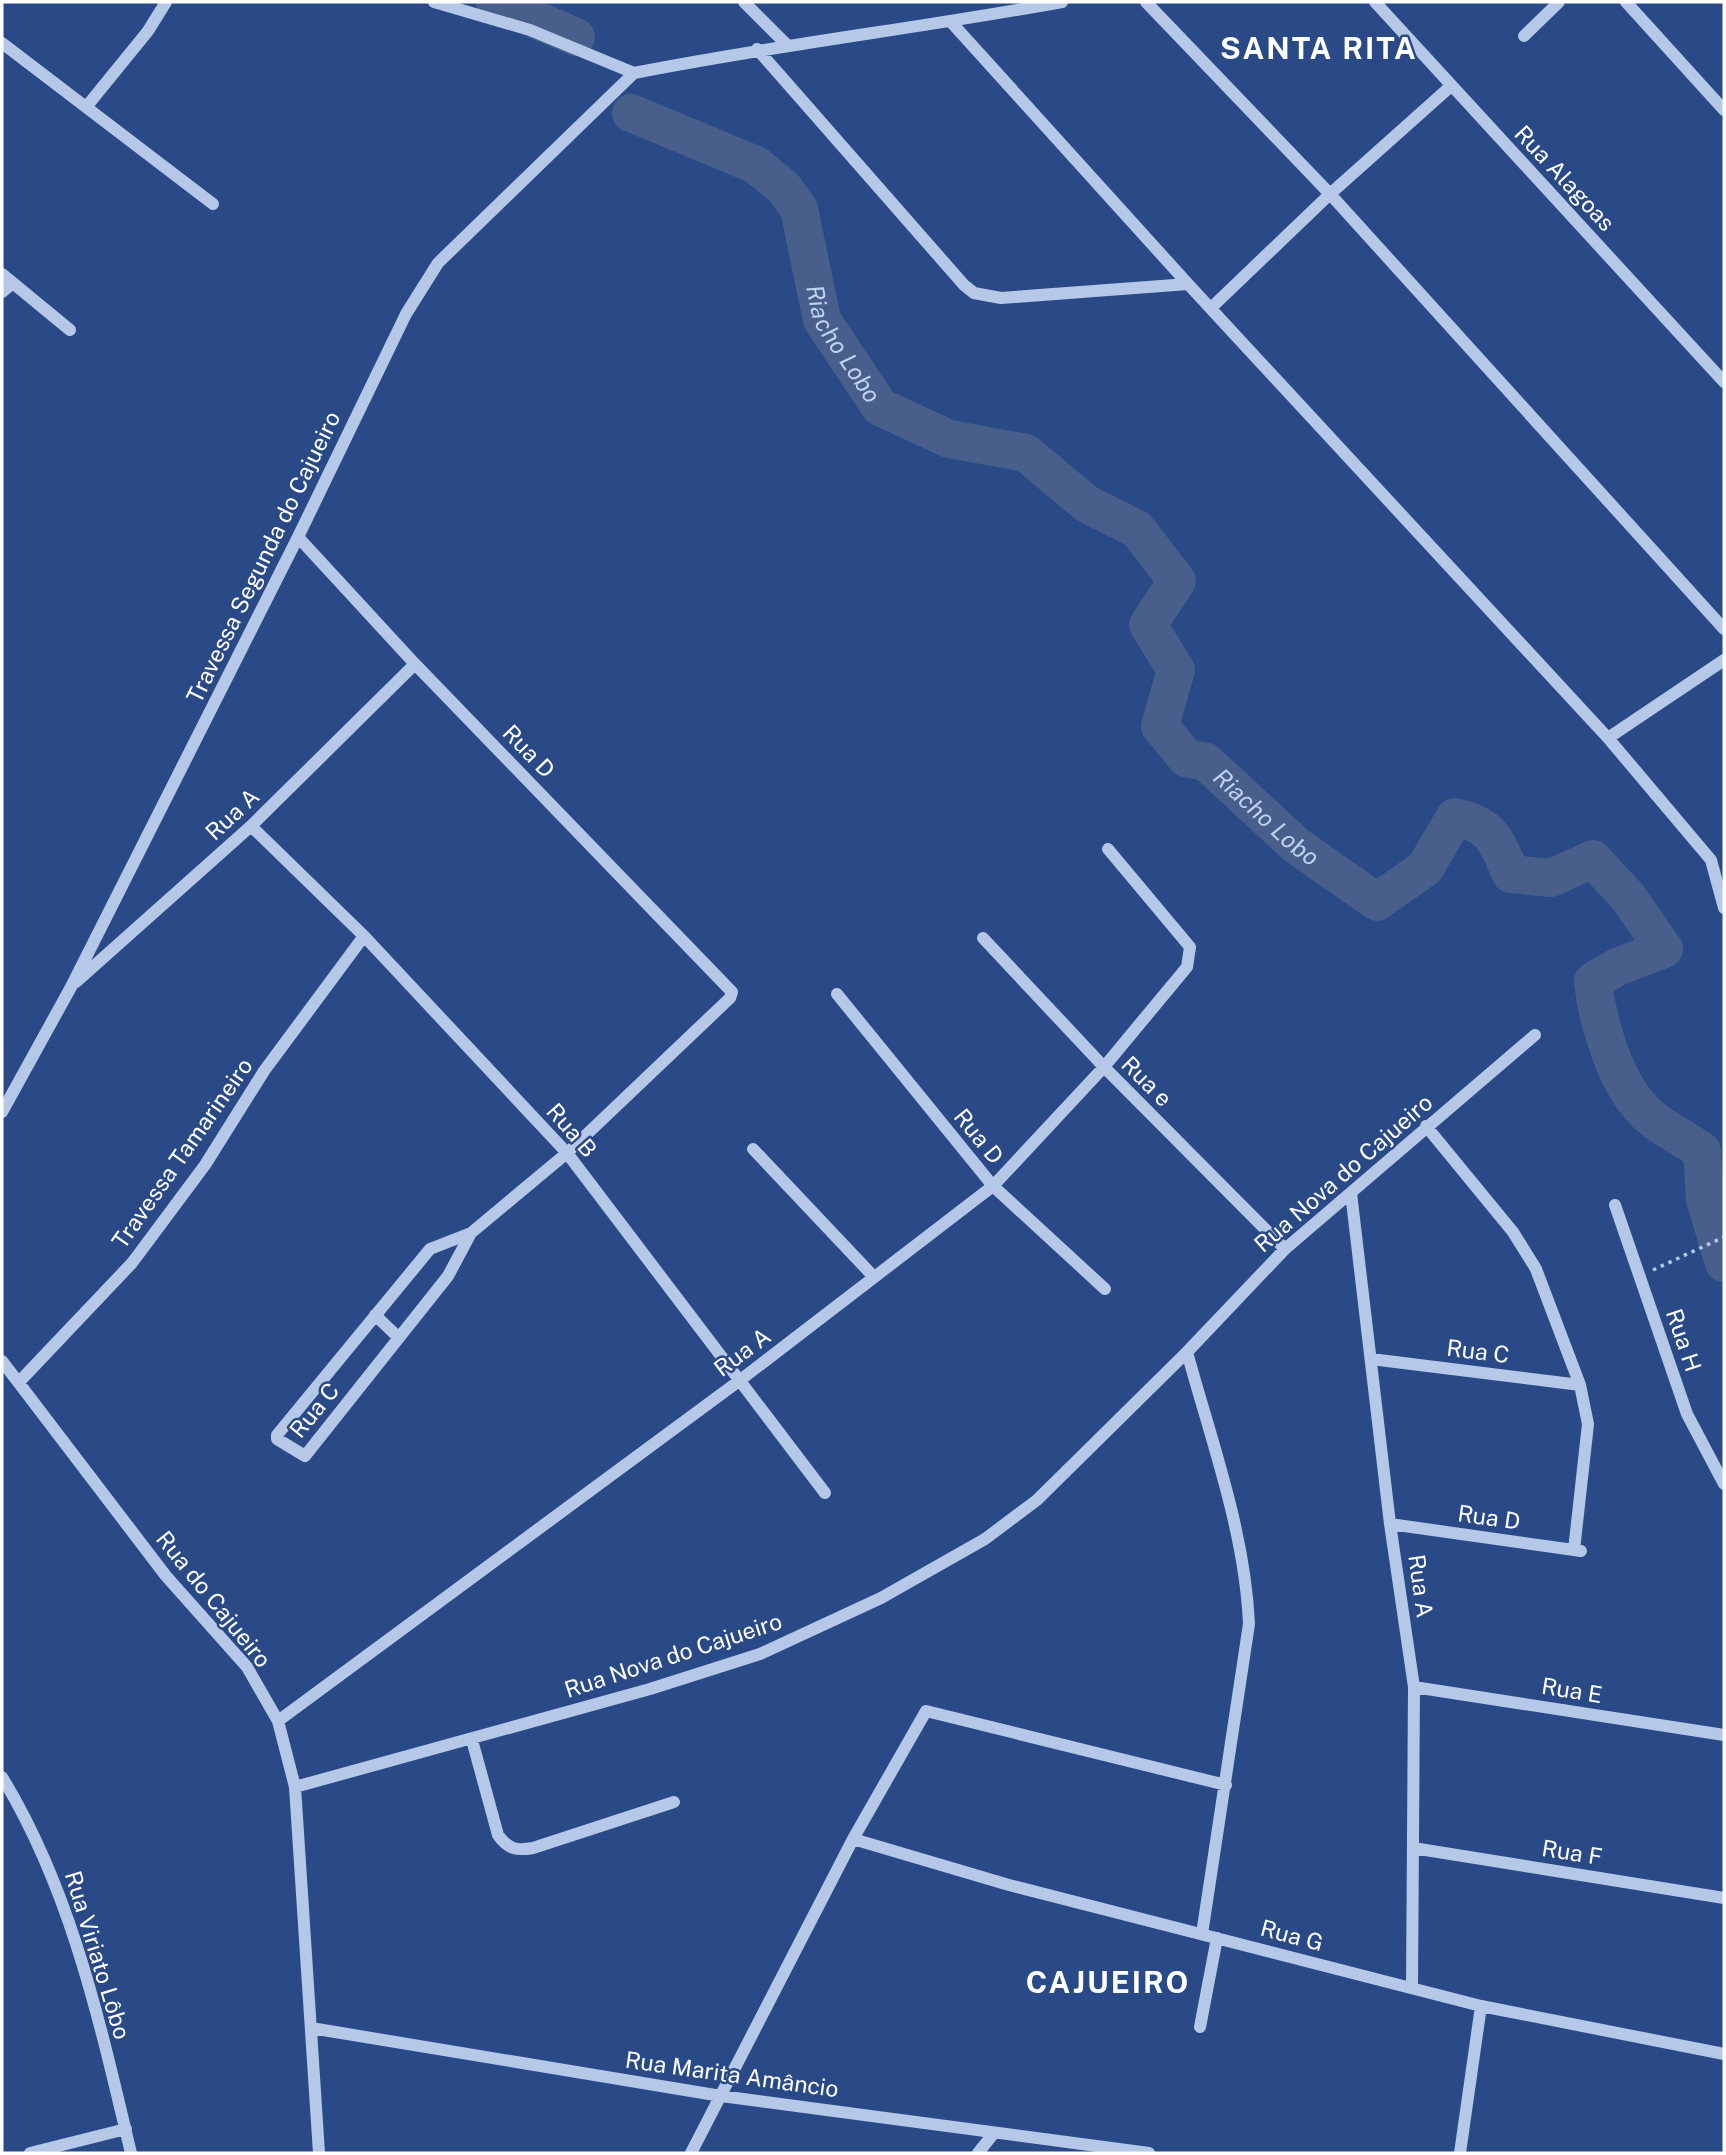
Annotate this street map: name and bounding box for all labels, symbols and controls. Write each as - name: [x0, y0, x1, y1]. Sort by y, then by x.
- district label: SANTA RITA: [1220, 30, 1418, 66]
- street label: Rua Alagoas: [1509, 120, 1621, 236]
- water label: Riacho Lobo: [801, 282, 887, 408]
- street label: Travessa Segunda do Cajueiro: [180, 407, 346, 707]
- street label: Rua D: [497, 719, 561, 783]
- water label: Riacho Lobo: [1208, 762, 1325, 871]
- street label: Rua A: [200, 783, 264, 845]
- street label: Rua e: [1116, 1050, 1178, 1112]
- street label: Travessa Tamarineiro: [106, 1053, 258, 1253]
- street label: Rua Nova do Cajueiro: [1248, 1088, 1438, 1258]
- street label: Rua B: [541, 1098, 603, 1162]
- street label: Rua D: [949, 1103, 1009, 1169]
- street label: Rua H: [1661, 1305, 1707, 1375]
- street label: Rua A: [709, 1322, 775, 1382]
- street label: Rua C: [1445, 1334, 1511, 1368]
- street label: Rua C: [284, 1377, 344, 1443]
- street label: Rua D: [1456, 1499, 1522, 1535]
- street label: Rua do Cajueiro: [151, 1525, 277, 1673]
- street label: Rua A: [1403, 1553, 1439, 1619]
- street label: Rua Nova do Cajueiro: [561, 1607, 785, 1703]
- street label: Rua E: [1540, 1672, 1604, 1708]
- street label: Rua F: [1540, 1834, 1604, 1870]
- street label: Rua Viriato Lôbo: [60, 1868, 136, 2042]
- street label: Rua G: [1258, 1914, 1326, 1956]
- district label: CAJUEIRO: [1026, 1964, 1190, 2000]
- street label: Rua Marita Amâncio: [624, 2046, 840, 2102]

